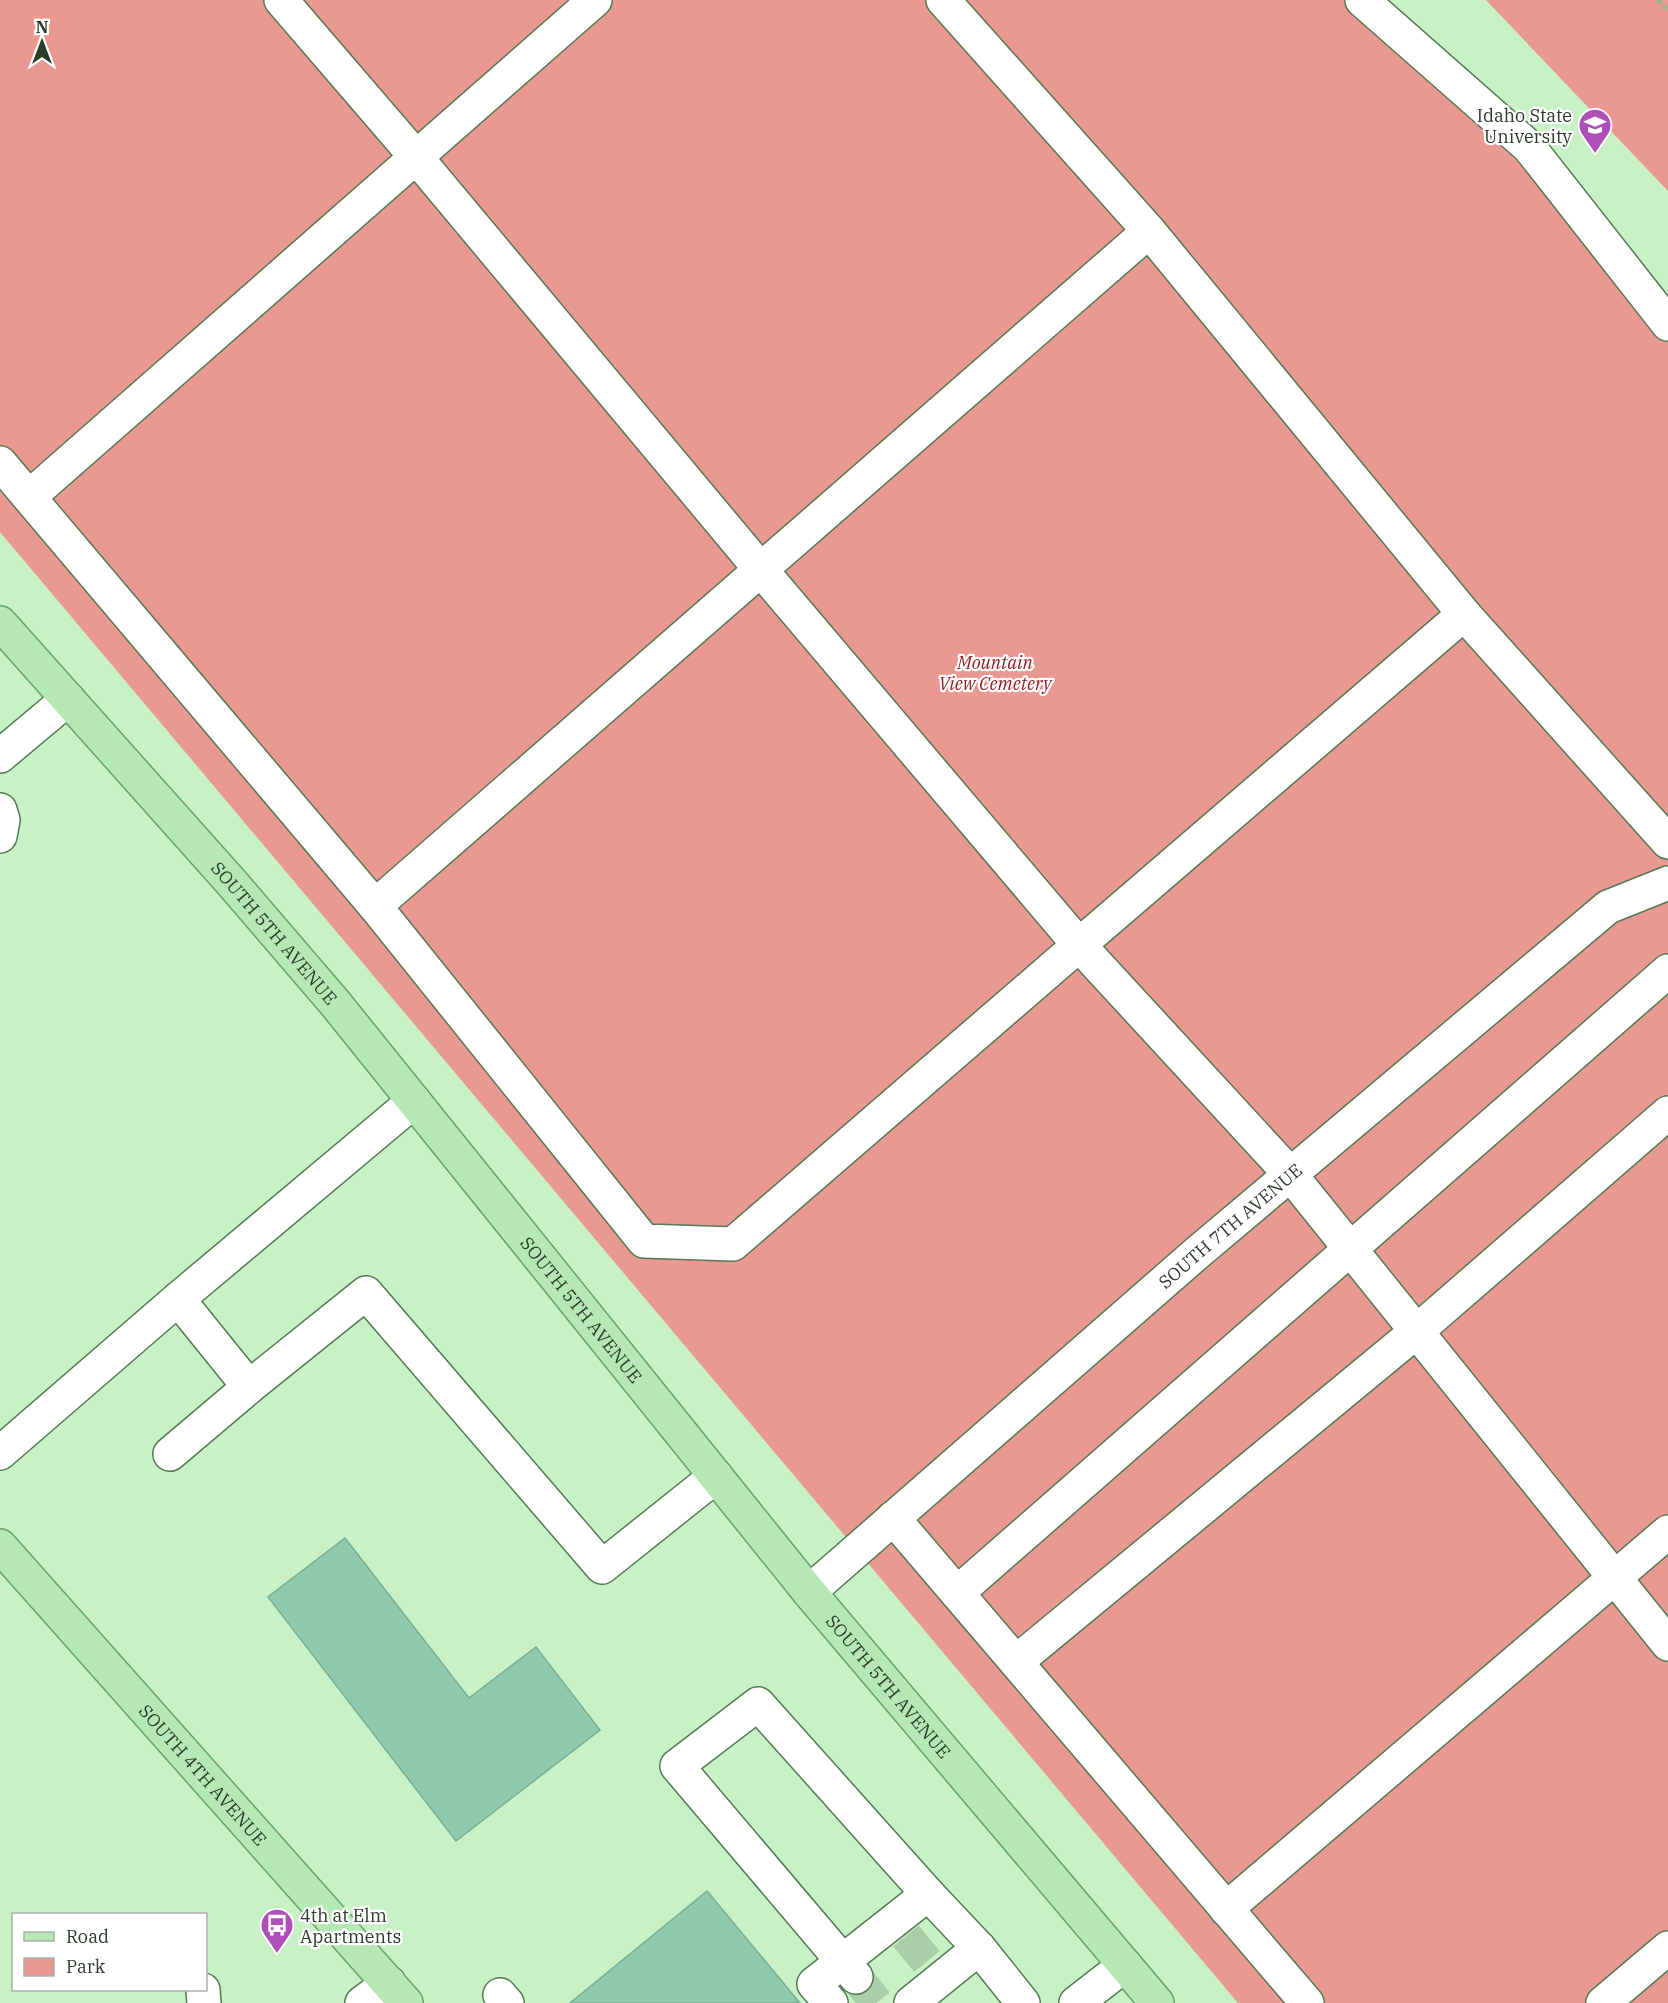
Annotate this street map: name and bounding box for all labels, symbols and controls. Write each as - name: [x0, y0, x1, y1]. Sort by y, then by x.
- north arrow: [12, 12, 72, 72]
- text: N: [36, 17, 48, 37]
- place label: Idaho State University: [1477, 104, 1572, 148]
- school or university icon: Idaho State University: [1577, 107, 1613, 154]
- park label: Mountain View Cemetery: [939, 651, 1053, 695]
- street label: SOUTH 5TH AVENUE: [207, 857, 343, 1009]
- street label: SOUTH 7TH AVENUE: [1153, 1158, 1307, 1293]
- street label: SOUTH 5TH AVENUE: [516, 1232, 647, 1387]
- street label: SOUTH 5TH AVENUE: [821, 1609, 956, 1763]
- street label: SOUTH 4TH AVENUE: [134, 1699, 272, 1850]
- place label: 4th at Elm Apartments: [300, 1904, 401, 1948]
- bus stop icon: 4th at Elm Apartments: [259, 1907, 295, 1954]
- legend: [12, 1913, 207, 1991]
- text: Road: [66, 1925, 109, 1948]
- text: Park: [66, 1955, 106, 1978]

